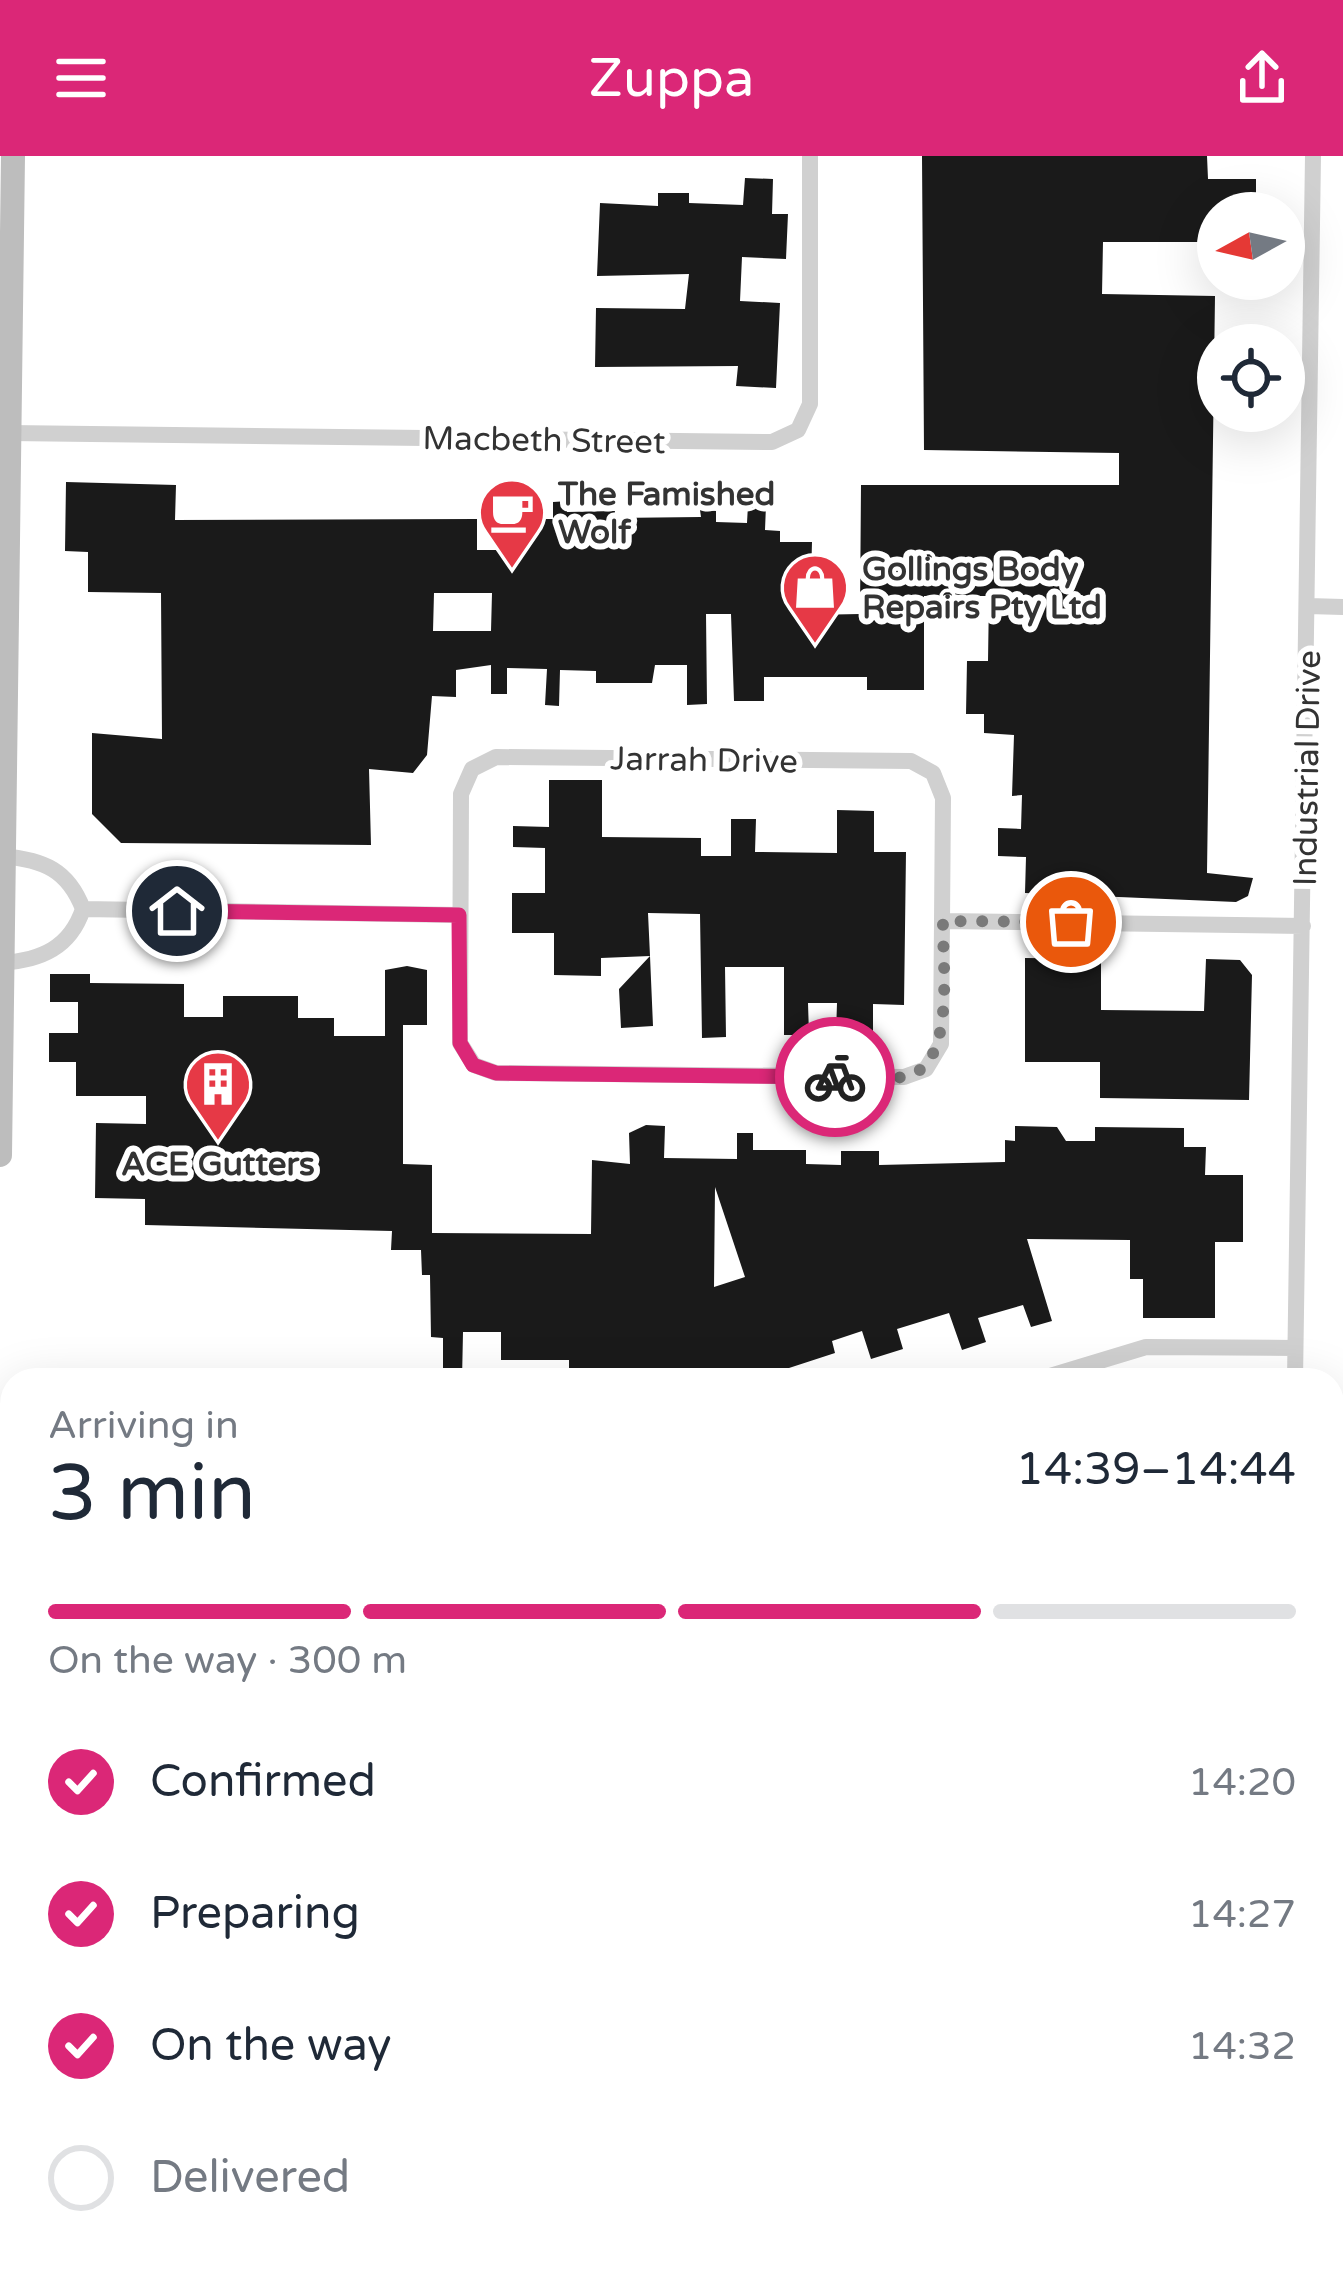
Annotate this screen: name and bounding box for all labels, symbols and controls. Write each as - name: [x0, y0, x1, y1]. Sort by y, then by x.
- icon: menu: [48, 45, 114, 111]
- icon: share: [1229, 45, 1295, 111]
- text: Zuppa: [589, 46, 754, 111]
- north arrow: [1197, 192, 1305, 300]
- map controls: [1197, 192, 1305, 432]
- button: locate: [1197, 324, 1305, 432]
- street label: Macbeth Street: [422, 419, 666, 462]
- place label: The Famished Wolf: [557, 475, 775, 552]
- cafe icon: The Famished Wolf: [477, 477, 547, 571]
- place label: Gollings Body Repairs Pty Ltd: [862, 550, 1102, 627]
- shop icon: Gollings Body Repairs Pty Ltd: [780, 552, 850, 646]
- street label: Industrial Drive: [1286, 650, 1329, 886]
- street label: Jarrah Drive: [610, 739, 798, 782]
- pin: [126, 860, 228, 962]
- pin: [1020, 871, 1122, 973]
- icon: home: [144, 878, 210, 944]
- icon: bag: [1038, 889, 1104, 955]
- courier: [775, 1017, 895, 1137]
- icon: bike: [802, 1044, 868, 1110]
- building icon: ACE Gutters: [183, 1049, 253, 1143]
- place label: ACE Gutters: [121, 1145, 315, 1184]
- text: Arriving in: [48, 1402, 239, 1449]
- text: 14:39–14:44: [1016, 1443, 1296, 1497]
- text: 3 min: [48, 1447, 256, 1541]
- text: On the way · 300 m: [48, 1637, 407, 1684]
- icon: check: [48, 1749, 114, 1815]
- text: Confirmed: [150, 1755, 376, 1809]
- text: 14:20: [1188, 1759, 1296, 1806]
- icon: check: [48, 1881, 114, 1947]
- text: Preparing: [150, 1887, 360, 1941]
- text: 14:27: [1188, 1891, 1296, 1938]
- icon: check: [48, 2013, 114, 2079]
- text: On the way: [150, 2019, 391, 2073]
- text: 14:32: [1188, 2023, 1296, 2070]
- text: Delivered: [150, 2151, 350, 2205]

